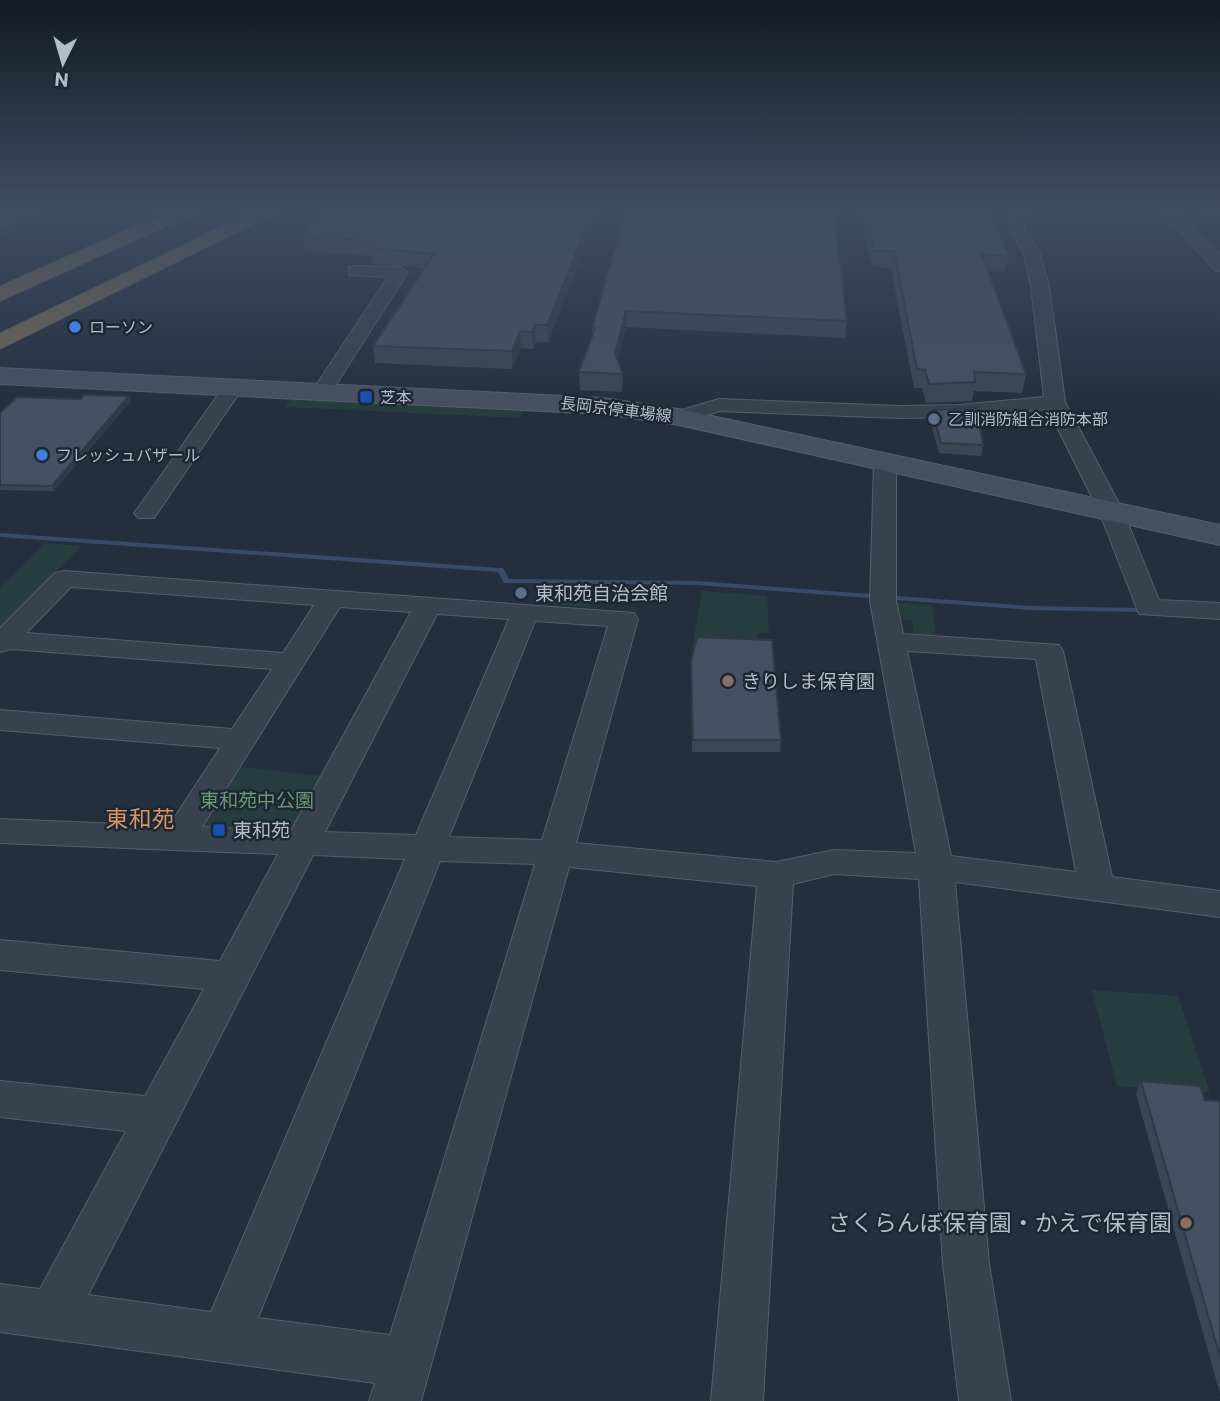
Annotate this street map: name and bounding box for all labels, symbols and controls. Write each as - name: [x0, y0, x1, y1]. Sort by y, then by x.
- north arrow: [28, 28, 98, 98]
- text: N: [53, 68, 70, 93]
- place label: ローソン: [89, 317, 153, 336]
- marker: ローソン: [67, 319, 83, 335]
- place label: 芝本: [380, 387, 412, 406]
- marker: 芝本: [358, 389, 374, 405]
- street label: 長岡京停車場線: [559, 392, 673, 425]
- place label: 乙訓消防組合消防本部: [948, 409, 1108, 428]
- marker: 乙訓消防組合消防本部: [926, 411, 942, 427]
- place label: フレッシュバザール: [56, 445, 200, 464]
- marker: フレッシュバザール: [34, 447, 50, 463]
- place label: 東和苑自治会館: [535, 581, 668, 604]
- marker: 東和苑自治会館: [513, 585, 529, 601]
- place label: きりしま保育園: [742, 669, 875, 692]
- marker: きりしま保育園: [720, 673, 736, 689]
- park label: 東和苑中公園: [200, 788, 314, 811]
- district label: 東和苑: [106, 804, 175, 832]
- place label: 東和苑: [233, 818, 290, 841]
- marker: 東和苑: [211, 822, 227, 838]
- place label: さくらんぼ保育園・かえで保育園: [828, 1208, 1172, 1236]
- marker: さくらんぼ保育園・かえで保育園: [1178, 1215, 1194, 1231]

